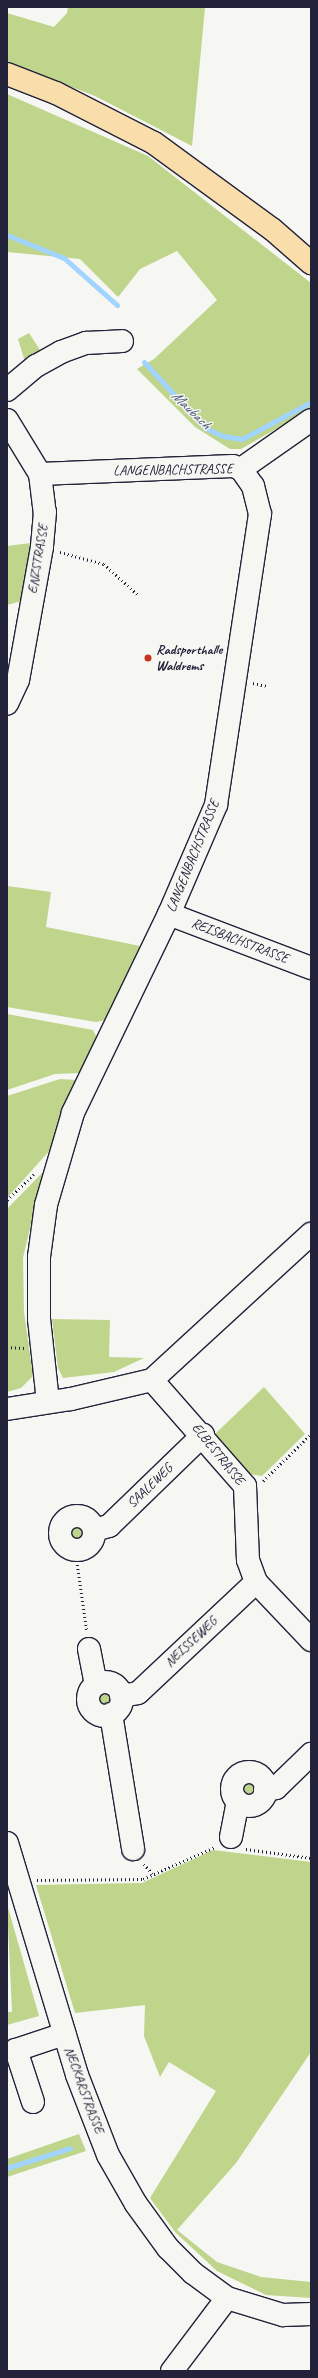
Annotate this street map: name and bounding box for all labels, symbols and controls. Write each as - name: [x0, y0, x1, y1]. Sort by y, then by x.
- water label: Maubach: [168, 387, 214, 433]
- street label: LANGENBACHSTRASSE: [113, 461, 233, 479]
- street label: ENZSTRASSE: [24, 523, 52, 595]
- place label: Radsporthalle Waldrems: [156, 642, 222, 674]
- marker: Radsporthalle Waldrems: [143, 653, 153, 663]
- street label: LANGENBACHSTRASSE: [163, 797, 223, 915]
- street label: REISBACHSTRASSE: [189, 915, 291, 967]
- street label: ELBESTRASSE: [188, 1420, 248, 1488]
- street label: SAALEWEG: [124, 1460, 176, 1512]
- street label: NEISSEWEG: [161, 1613, 221, 1671]
- street label: NECKARSTRASSE: [61, 2044, 107, 2136]

